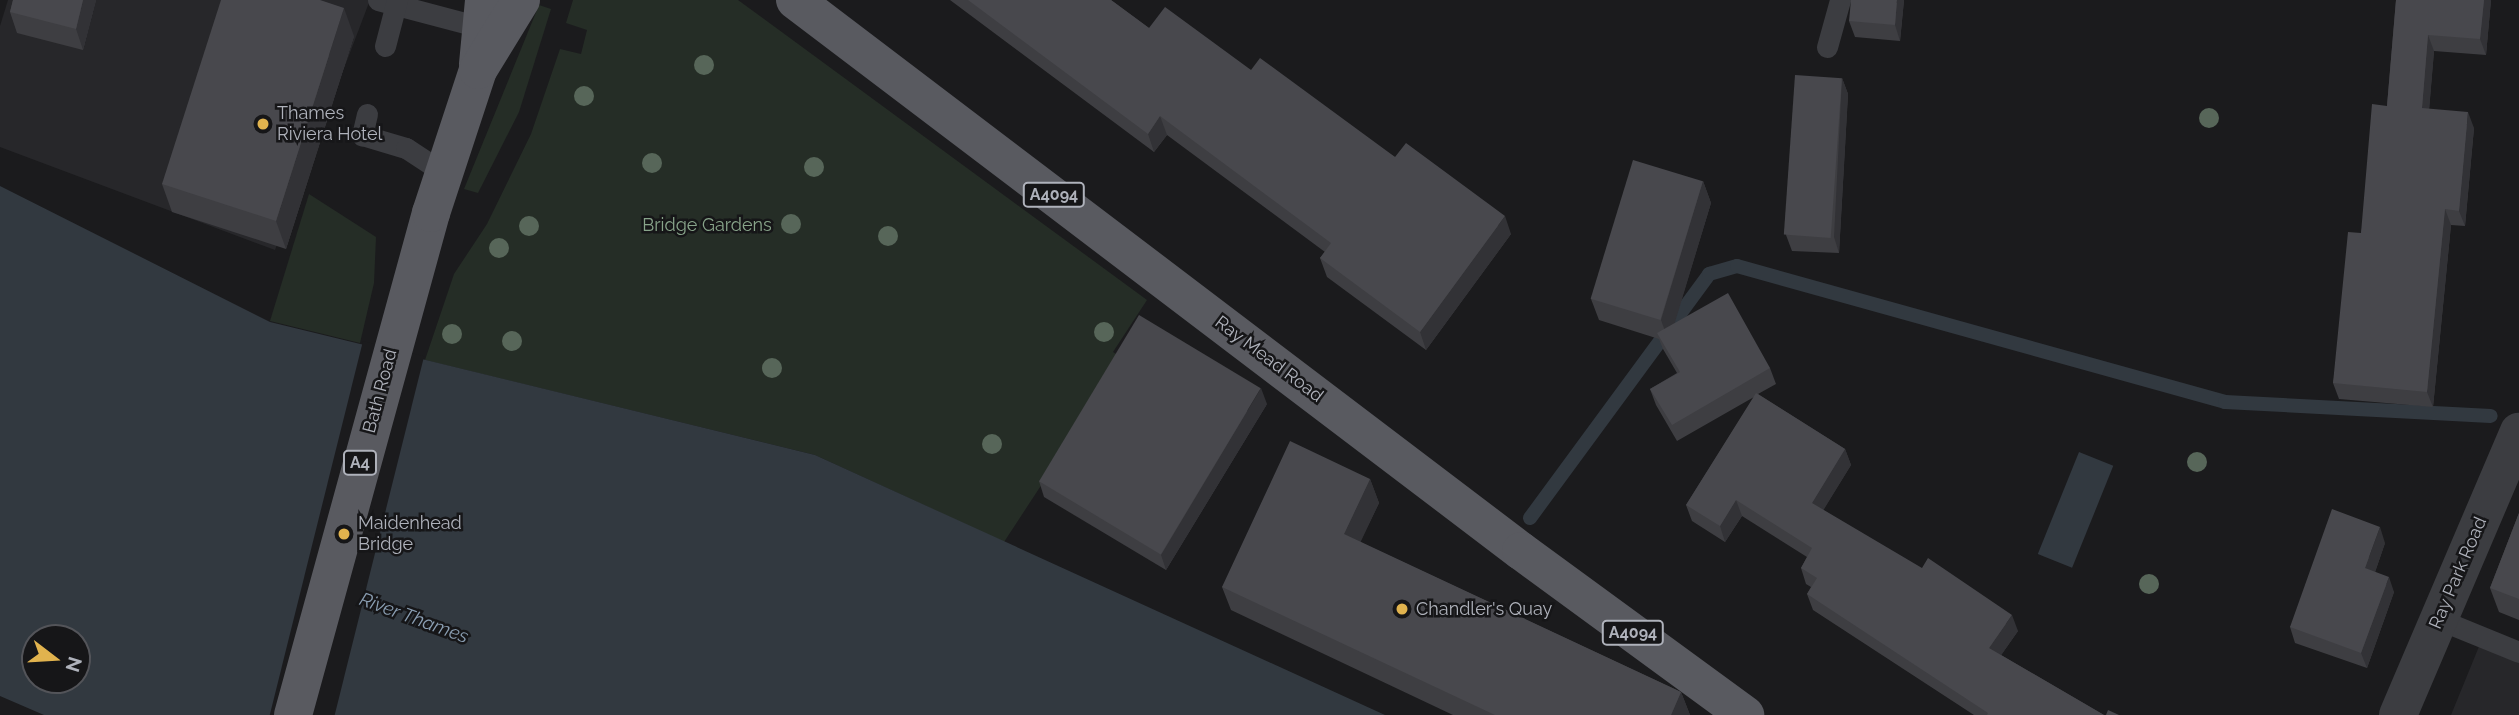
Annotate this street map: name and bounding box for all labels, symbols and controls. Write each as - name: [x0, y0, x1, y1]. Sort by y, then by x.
- place label: Thames Riviera Hotel: [277, 103, 382, 146]
- marker: Thames Riviera Hotel: [255, 116, 271, 132]
- road number: A4094: [1023, 182, 1086, 208]
- park label: Bridge Gardens: [642, 214, 772, 236]
- street label: Ray Mead Road: [1210, 311, 1328, 407]
- street label: Bath Road: [358, 347, 402, 435]
- road number: A4: [342, 450, 378, 476]
- place label: Maidenhead Bridge: [358, 513, 462, 556]
- street label: Ray Park Road: [2425, 514, 2491, 632]
- marker: Maidenhead Bridge: [336, 526, 352, 542]
- water label: River Thames: [356, 588, 472, 648]
- place label: Chandler's Quay: [1416, 598, 1552, 620]
- marker: Chandler's Quay: [1394, 601, 1410, 617]
- road number: A4094: [1602, 620, 1664, 646]
- north arrow: [21, 624, 91, 694]
- text: N: [62, 654, 87, 675]

